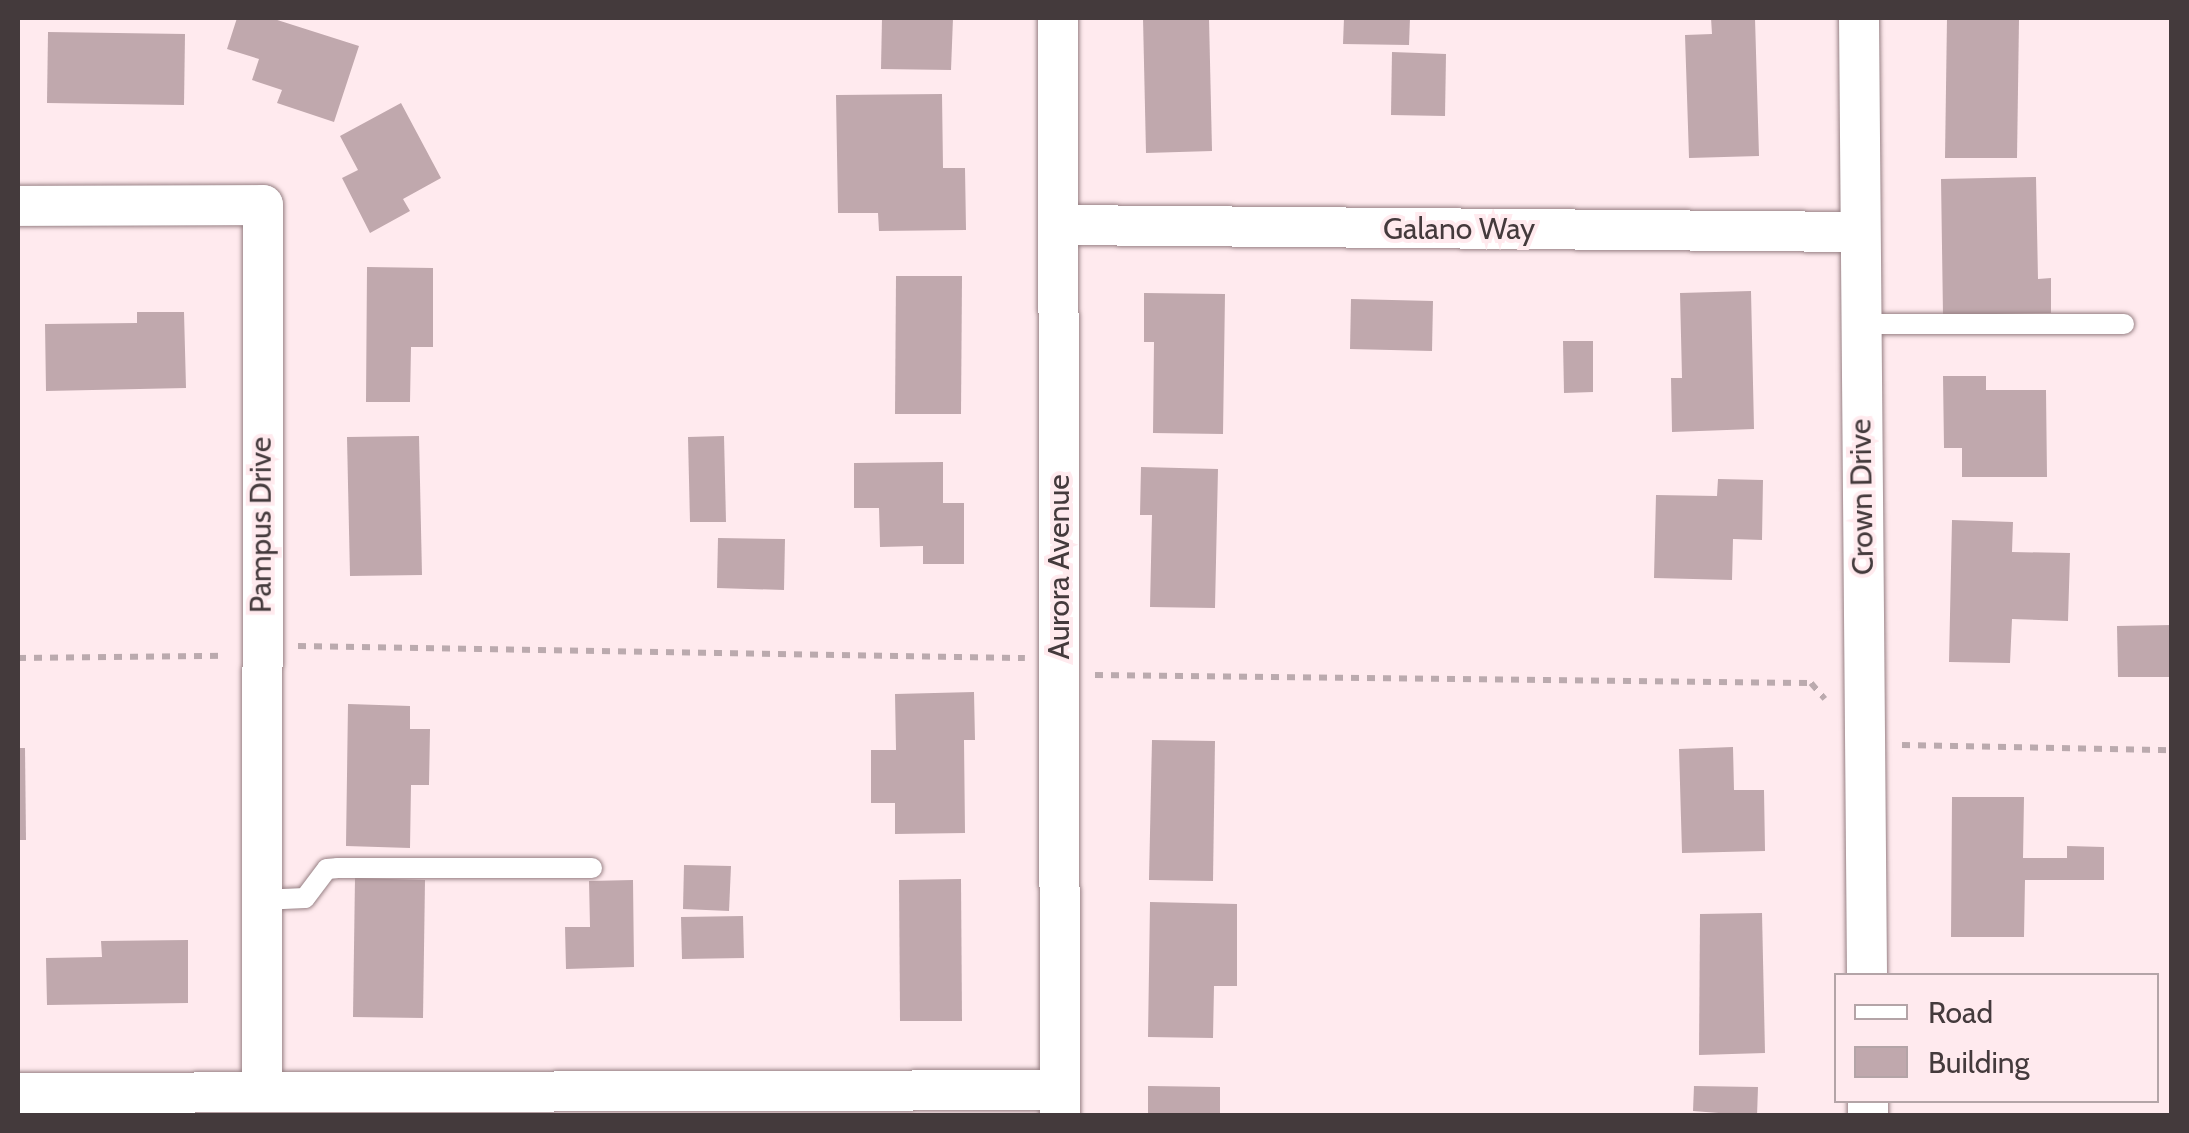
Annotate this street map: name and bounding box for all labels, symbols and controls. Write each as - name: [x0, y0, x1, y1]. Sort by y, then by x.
- street label: Galano Way: [1383, 211, 1535, 247]
- street label: Crown Drive: [1843, 419, 1881, 575]
- street label: Pampus Drive: [243, 437, 279, 613]
- street label: Aurora Avenue: [1041, 475, 1077, 659]
- legend: [1834, 973, 2159, 1103]
- text: Road: [1928, 994, 1993, 1031]
- text: Building: [1928, 1044, 2030, 1081]

